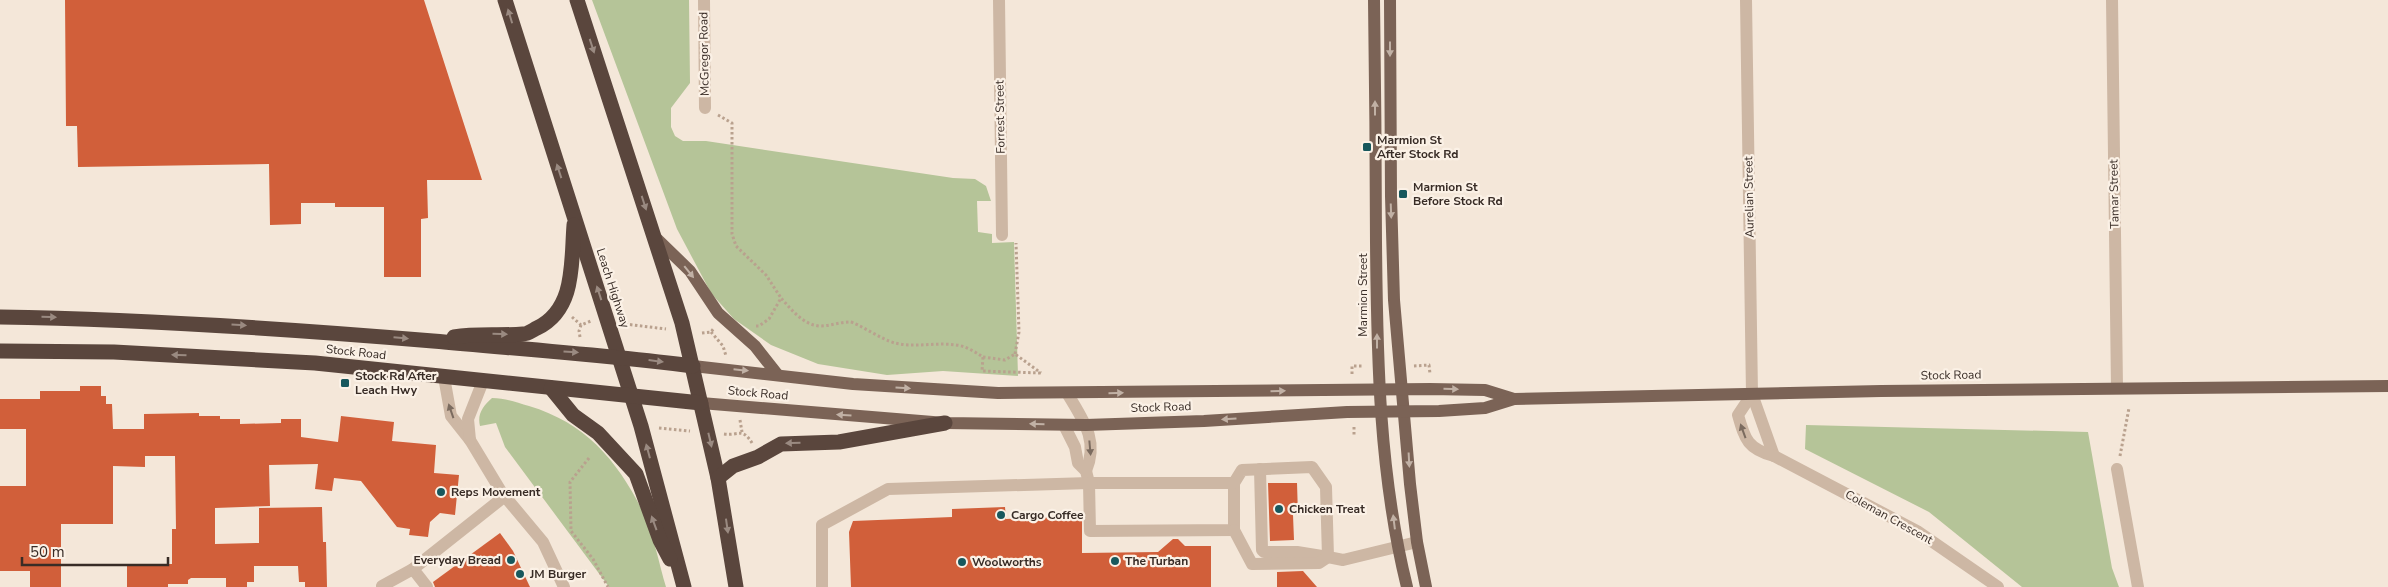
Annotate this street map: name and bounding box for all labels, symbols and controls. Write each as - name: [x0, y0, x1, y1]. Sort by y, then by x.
- one-way arrow: [505, 8, 513, 23]
- street label: McGregor Road: [695, 12, 713, 96]
- one-way arrow: [589, 39, 596, 54]
- one-way arrow: [1386, 41, 1394, 57]
- street label: Forrest Street: [991, 79, 1009, 154]
- one-way arrow: [1371, 100, 1379, 116]
- place label: Marmion St After Stock Rd: [1377, 132, 1458, 162]
- marker: Marmion St After Stock Rd: [1361, 141, 1373, 153]
- street label: Aurelian Street: [1740, 155, 1758, 238]
- street label: Tamar Street: [2105, 158, 2123, 229]
- one-way arrow: [555, 163, 563, 178]
- place label: Marmion St Before Stock Rd: [1413, 179, 1503, 209]
- marker: Marmion St Before Stock Rd: [1397, 188, 1409, 200]
- one-way arrow: [641, 196, 648, 211]
- one-way arrow: [1387, 203, 1395, 219]
- street label: Leach Highway: [593, 246, 634, 331]
- street label: Marmion Street: [1355, 253, 1371, 337]
- one-way arrow: [684, 265, 694, 279]
- one-way arrow: [595, 285, 603, 300]
- one-way arrow: [41, 313, 57, 321]
- one-way arrow: [231, 322, 247, 330]
- one-way arrow: [493, 330, 509, 338]
- one-way arrow: [1373, 333, 1381, 349]
- one-way arrow: [393, 335, 409, 343]
- street label: Stock Road: [325, 341, 387, 363]
- one-way arrow: [563, 348, 579, 356]
- one-way arrow: [171, 350, 187, 358]
- one-way arrow: [648, 357, 664, 365]
- street label: Stock Road: [1920, 366, 1982, 384]
- one-way arrow: [734, 367, 750, 375]
- place label: Stock Rd After Leach Hwy: [355, 368, 437, 398]
- marker: Stock Rd After Leach Hwy: [339, 377, 351, 389]
- street label: Stock Road: [727, 382, 789, 404]
- one-way arrow: [895, 384, 911, 392]
- one-way arrow: [1443, 385, 1459, 393]
- one-way arrow: [1271, 387, 1287, 395]
- one-way arrow: [1108, 389, 1124, 397]
- street label: Stock Road: [1130, 398, 1192, 416]
- one-way arrow: [447, 403, 455, 418]
- one-way arrow: [836, 411, 852, 419]
- one-way arrow: [1220, 415, 1236, 423]
- one-way arrow: [1029, 420, 1045, 428]
- one-way arrow: [1739, 423, 1747, 438]
- one-way arrow: [706, 433, 714, 448]
- one-way arrow: [785, 440, 801, 448]
- one-way arrow: [1087, 440, 1095, 456]
- one-way arrow: [643, 443, 651, 458]
- one-way arrow: [1405, 452, 1413, 468]
- place label: Reps Movement: [451, 484, 541, 500]
- marker: Reps Movement: [435, 486, 447, 498]
- street label: Coleman Crescent: [1842, 486, 1936, 548]
- place label: Chicken Treat: [1289, 501, 1365, 517]
- marker: Chicken Treat: [1273, 503, 1285, 515]
- place label: Cargo Coffee: [1011, 507, 1084, 523]
- marker: Cargo Coffee: [995, 509, 1007, 521]
- one-way arrow: [1389, 514, 1397, 530]
- one-way arrow: [650, 515, 658, 530]
- one-way arrow: [723, 518, 731, 534]
- scale bar: [22, 534, 169, 566]
- text: 50 m: [30, 542, 65, 562]
- place label: Everyday Bread: [414, 552, 501, 568]
- place label: The Turban: [1125, 553, 1188, 569]
- marker: Everyday Bread: [505, 554, 517, 566]
- place label: Woolworths: [972, 554, 1042, 570]
- marker: The Turban: [1109, 555, 1121, 567]
- marker: Woolworths: [956, 556, 968, 568]
- place label: JM Burger: [529, 566, 586, 582]
- marker: JM Burger: [514, 568, 526, 580]

